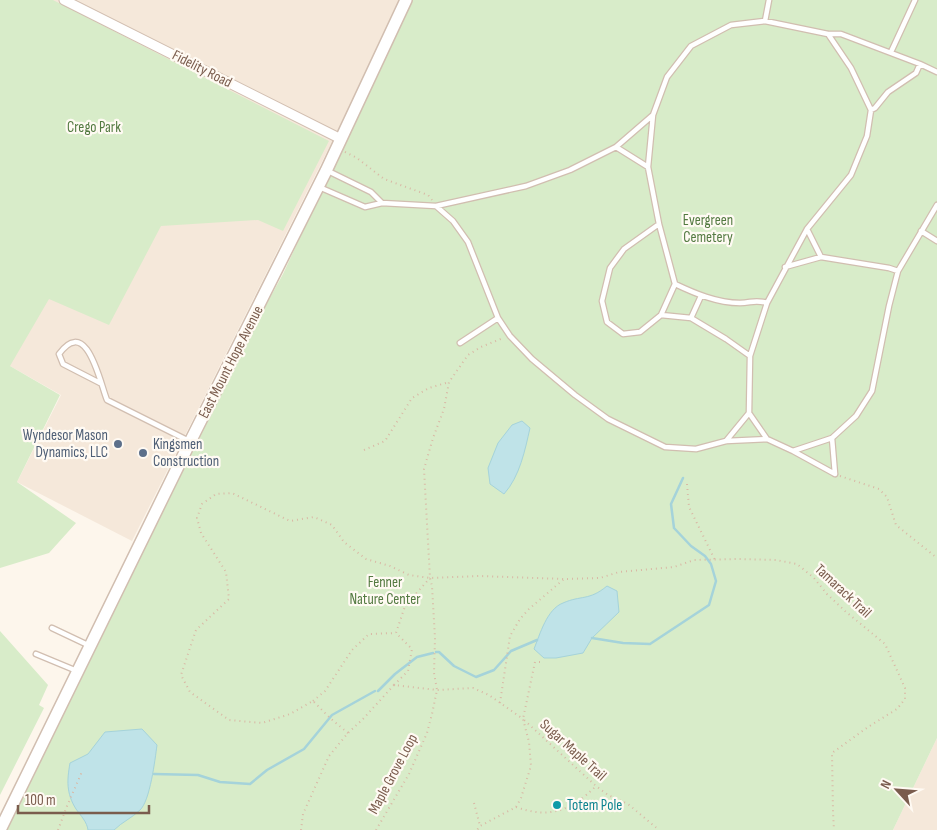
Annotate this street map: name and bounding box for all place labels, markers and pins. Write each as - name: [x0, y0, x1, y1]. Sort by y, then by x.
- place label: Wyndesor Mason Dynamics, LLC: [23, 426, 108, 462]
- place label: Kingsmen Construction: [153, 435, 219, 471]
- marker: Wyndesor Mason Dynamics, LLC: [112, 438, 124, 450]
- marker: Kingsmen Construction: [137, 447, 149, 459]
- place label: Totem Pole: [567, 796, 622, 815]
- marker: Totem Pole: [551, 799, 563, 811]

